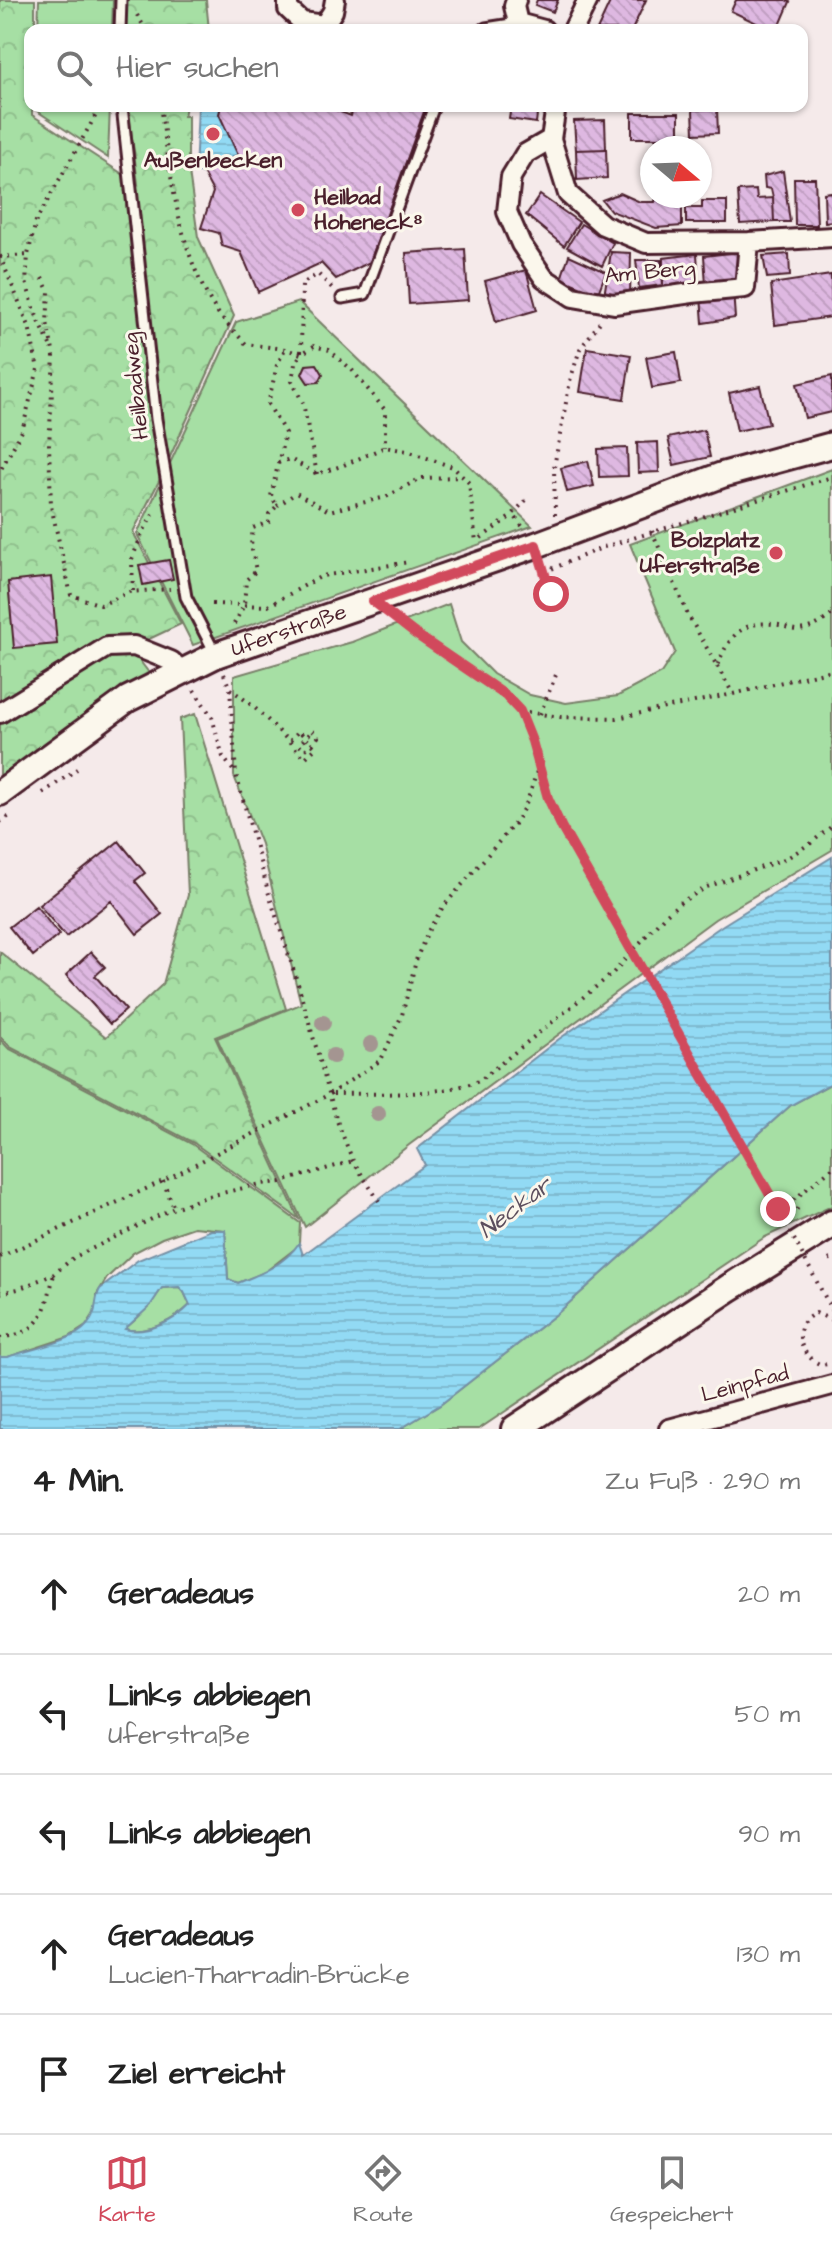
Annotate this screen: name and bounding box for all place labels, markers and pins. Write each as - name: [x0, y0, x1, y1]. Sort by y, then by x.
- marker: Außenbecken: [204, 125, 222, 143]
- place label: Außenbecken: [144, 145, 282, 176]
- place label: Heilbad Hoheneck⁸: [314, 182, 423, 238]
- marker: Heilbad Hoheneck⁸: [289, 201, 307, 219]
- place label: Bolzplatz Uferstraße: [640, 525, 761, 581]
- marker: Bolzplatz Uferstraße: [767, 544, 785, 562]

